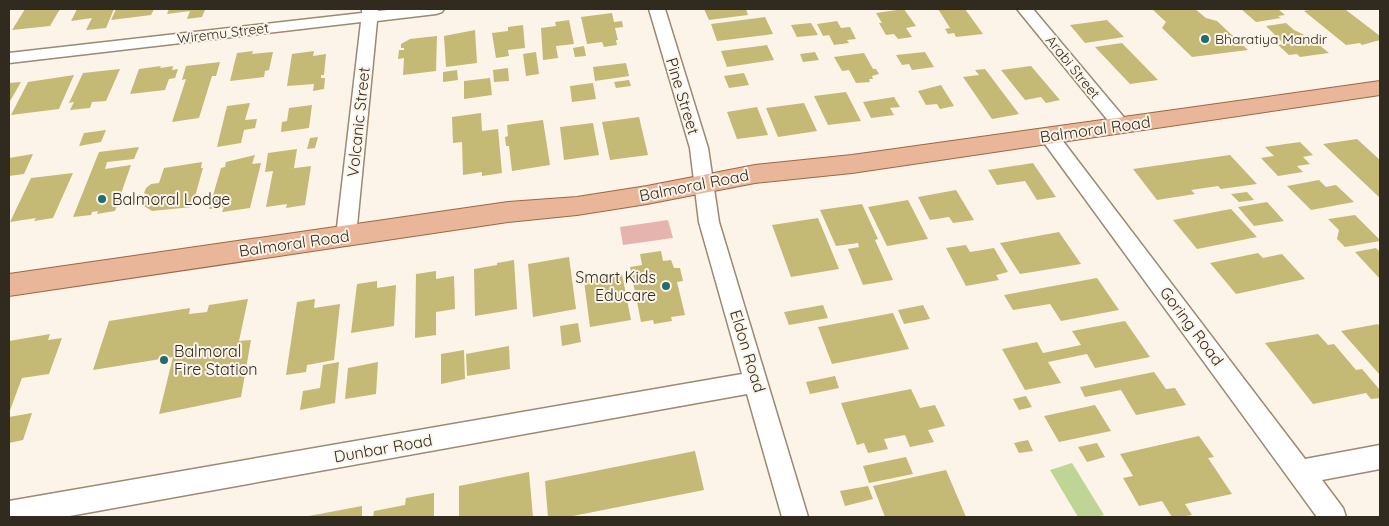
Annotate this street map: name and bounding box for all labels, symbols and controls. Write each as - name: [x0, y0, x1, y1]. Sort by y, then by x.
- street label: Wiremu Street: [176, 18, 270, 48]
- place label: Bharatiya Mandir: [1215, 30, 1328, 48]
- street label: Arabi Street: [1042, 32, 1104, 103]
- marker: Bharatiya Mandir: [1199, 33, 1211, 45]
- street label: Pine Street: [662, 55, 704, 137]
- street label: Volcanic Street: [342, 66, 374, 178]
- street label: Balmoral Road: [1038, 111, 1152, 147]
- street label: Balmoral Road: [637, 165, 751, 205]
- place label: Balmoral Lodge: [112, 189, 230, 209]
- marker: Balmoral Lodge: [96, 193, 108, 205]
- street label: Balmoral Road: [237, 225, 351, 261]
- place label: Smart Kids Educare: [575, 267, 656, 305]
- marker: Smart Kids Educare: [660, 280, 672, 292]
- street label: Goring Road: [1156, 283, 1228, 369]
- street label: Eldon Road: [726, 307, 770, 395]
- place label: Balmoral Fire Station: [174, 341, 258, 379]
- marker: Balmoral Fire Station: [158, 354, 170, 366]
- street label: Dunbar Road: [332, 430, 434, 466]

